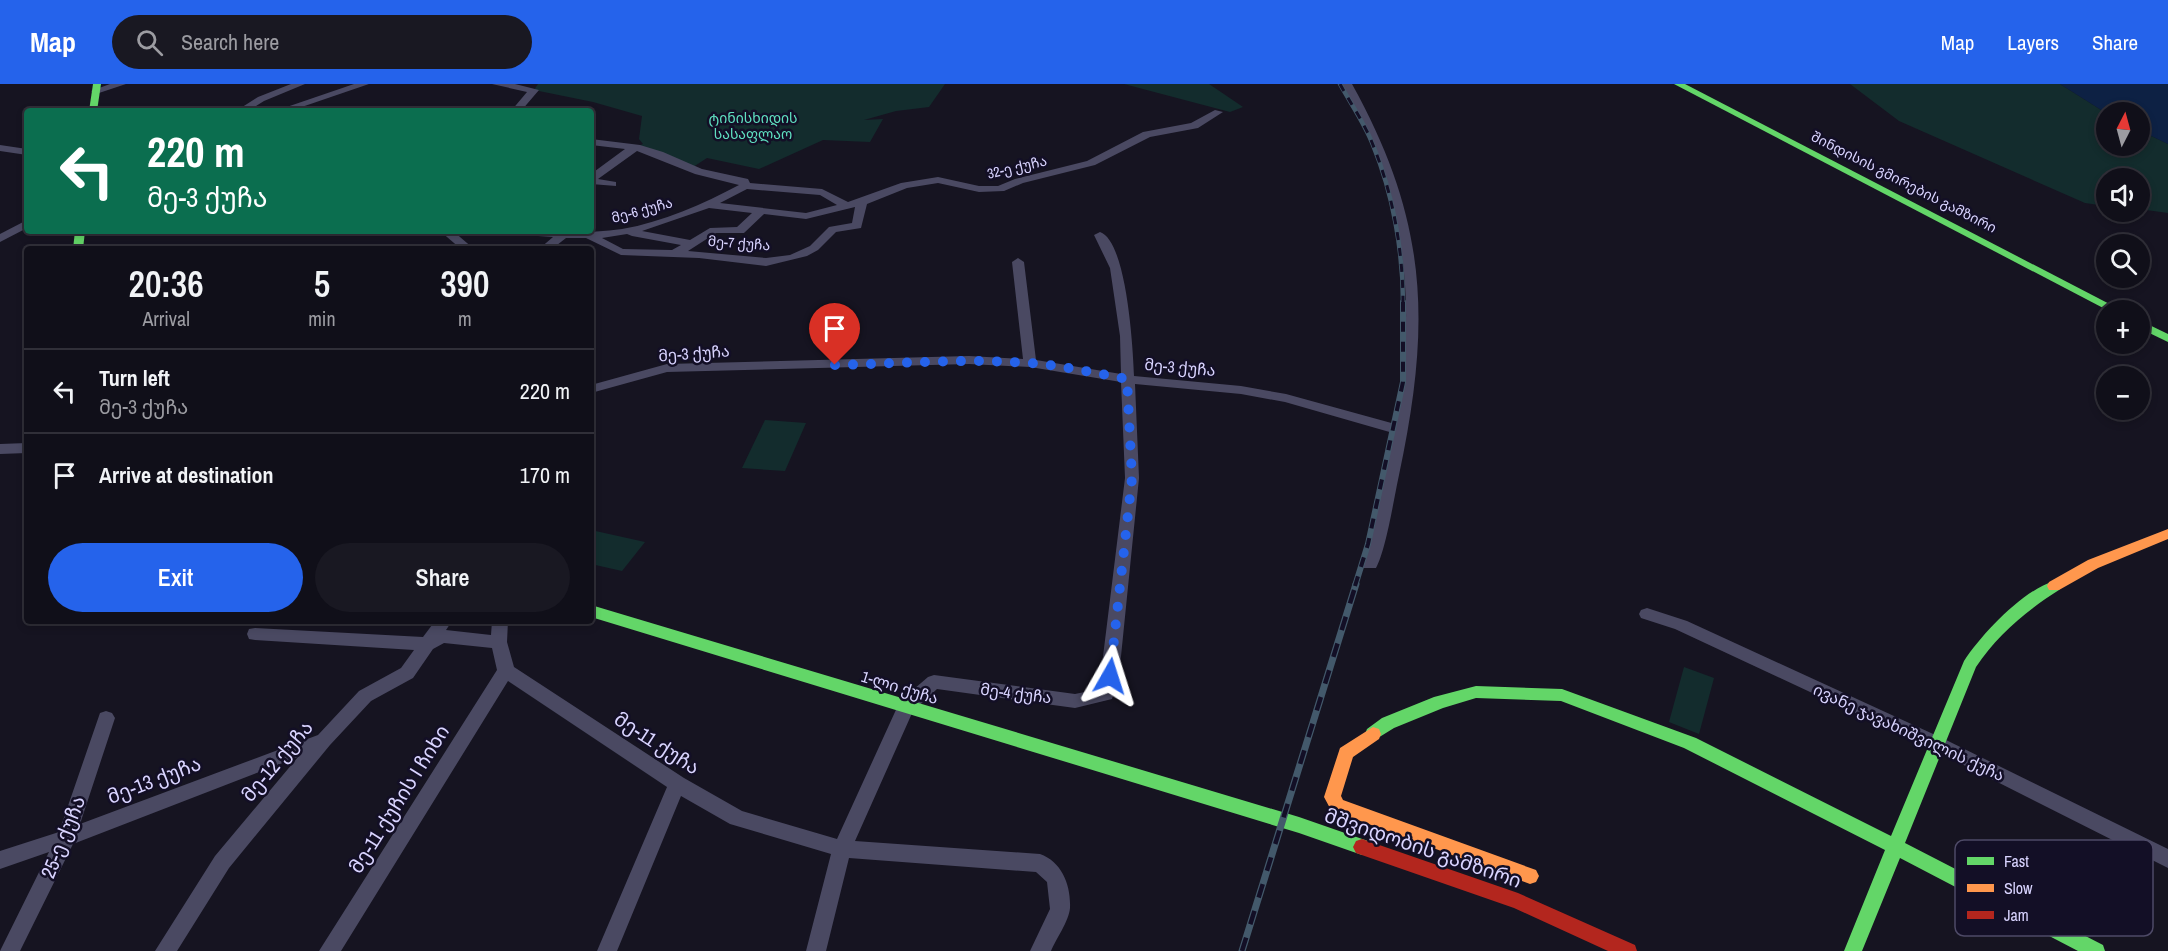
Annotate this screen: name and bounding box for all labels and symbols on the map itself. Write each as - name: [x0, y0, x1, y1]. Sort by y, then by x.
- north arrow: [2096, 102, 2150, 156]
- park label: ტინისხიდის სასაფლაო: [708, 109, 798, 143]
- street label: შინდისის გმირების გამზირი: [1808, 127, 2000, 237]
- street label: 32-ე ქუჩა: [985, 151, 1049, 183]
- street label: მე-6 ქუჩა: [609, 193, 675, 227]
- street label: მე-7 ქუჩა: [707, 232, 771, 254]
- pin: [809, 303, 860, 365]
- street label: მე-3 ქუჩა: [658, 340, 730, 366]
- street label: მე-3 ქუჩა: [1143, 353, 1217, 381]
- position arrow: [1078, 644, 1142, 708]
- street label: 1-ლი ქუჩა: [859, 665, 941, 709]
- street label: მე-4 ქუჩა: [979, 678, 1053, 708]
- street label: ივანე ჯავახიშვილის ქუჩა: [1810, 678, 2008, 786]
- street label: მე-11 ქუჩა: [609, 705, 705, 780]
- street label: მე-12 ქუჩა: [235, 714, 319, 807]
- street label: მე-11 ქუჩის I ჩიხი: [342, 719, 455, 878]
- street label: მე-13 ქუჩა: [103, 749, 205, 810]
- street label: 25-ე ქუჩა: [34, 792, 91, 882]
- street label: მშვიდობის გამზირი: [1321, 801, 1525, 894]
- legend: [1955, 840, 2153, 936]
- text: Fast: [2004, 850, 2029, 872]
- text: Slow: [2004, 877, 2033, 899]
- text: Jam: [2004, 904, 2029, 926]

